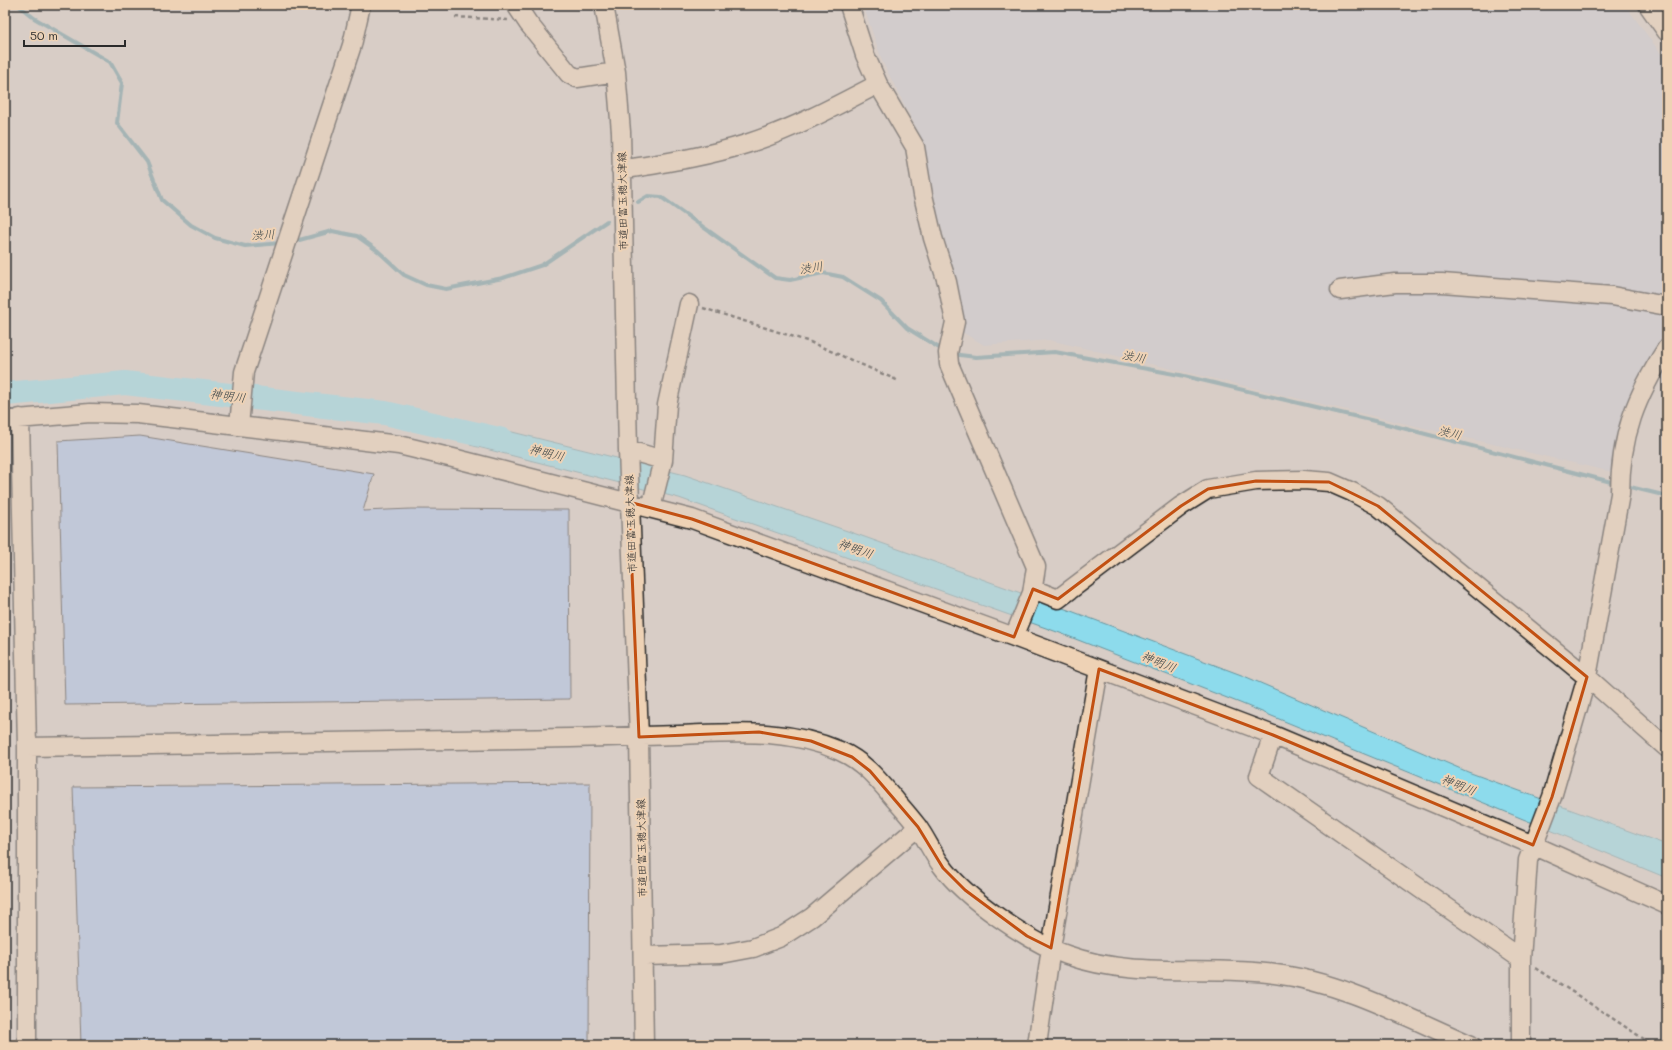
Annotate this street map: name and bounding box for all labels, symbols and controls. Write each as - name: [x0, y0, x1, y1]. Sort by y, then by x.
- scale bar: [24, 22, 125, 48]
- text: 50 m: [30, 27, 58, 43]
- street label: 市道田富玉穂大津線: [614, 151, 630, 251]
- water label: 渋川: [250, 225, 276, 243]
- water label: 渋川: [798, 257, 824, 277]
- water label: 渋川: [1121, 346, 1147, 366]
- water label: 神明川: [209, 385, 247, 405]
- water label: 渋川: [1436, 421, 1464, 443]
- water label: 神明川: [528, 440, 566, 464]
- street label: 市道田富玉穂大津線: [621, 474, 639, 574]
- water label: 神明川: [836, 535, 876, 561]
- water label: 神明川: [1139, 647, 1179, 675]
- water label: 神明川: [1439, 770, 1479, 798]
- street label: 市道田富玉穂大津線: [633, 798, 649, 898]

